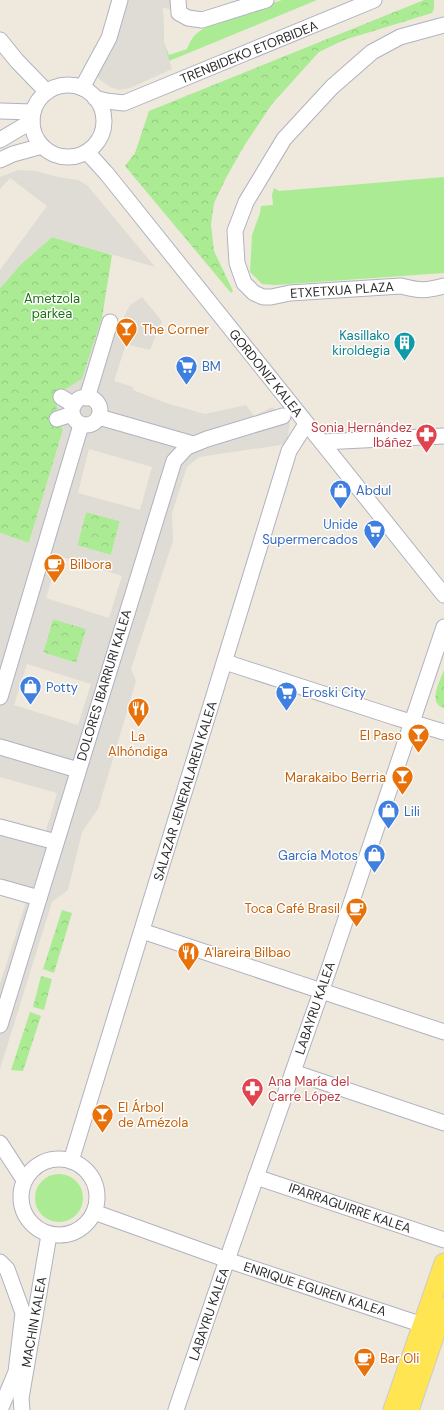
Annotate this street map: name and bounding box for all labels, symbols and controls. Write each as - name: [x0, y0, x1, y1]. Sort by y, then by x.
- street label: TRENBIDEKO ETORBIDEA: [178, 16, 321, 87]
- street label: ETXETXUA PLAZA: [290, 278, 395, 302]
- park label: Ametzola parkea: [24, 290, 80, 322]
- bar icon: The Corner: [114, 316, 140, 349]
- place label: The Corner: [142, 321, 209, 338]
- street label: GORDONIZ KALEA: [225, 326, 307, 421]
- place label: Kasillako kiroldegia: [332, 327, 390, 359]
- building icon: Kasillako kiroldegia: [392, 329, 418, 362]
- supermarket icon: BM: [173, 353, 199, 386]
- place label: BM: [202, 358, 221, 375]
- place label: Sonia Hernández Ibáñez: [311, 419, 412, 451]
- pharmacy icon: Sonia Hernández Ibáñez: [414, 421, 440, 454]
- shop icon: Abdul: [327, 477, 353, 510]
- place label: Abdul: [356, 482, 391, 499]
- place label: Unide Supermercados: [262, 516, 358, 548]
- supermarket icon: Unide Supermercados: [361, 518, 387, 551]
- cafe icon: Bilbora: [42, 551, 68, 584]
- place label: Bilbora: [70, 556, 112, 573]
- street label: DOLORES IBARRURI KALEA: [73, 607, 135, 763]
- shop icon: Potty: [17, 674, 43, 707]
- place label: Potty: [46, 679, 78, 696]
- supermarket icon: Eroski City: [273, 679, 299, 712]
- place label: Eroski City: [302, 684, 366, 701]
- restaurant icon: La Alhóndiga: [125, 695, 151, 728]
- street label: SALAZAR JENERALAREN KALEA: [150, 699, 221, 883]
- bar icon: El Paso: [405, 722, 431, 755]
- place label: El Paso: [360, 727, 402, 744]
- place label: La Alhóndiga: [108, 728, 168, 760]
- bar icon: Marakaibo Berria: [389, 764, 415, 797]
- place label: Marakaibo Berria: [285, 769, 386, 786]
- shop icon: Lili: [375, 798, 401, 831]
- place label: Lili: [404, 803, 420, 820]
- shop icon: García Motos: [361, 842, 387, 875]
- place label: García Motos: [278, 847, 358, 864]
- cafe icon: Toca Café Brasil: [343, 895, 369, 928]
- place label: Toca Café Brasil: [245, 900, 340, 917]
- restaurant icon: A'lareira Bilbao: [175, 939, 201, 972]
- place label: A'lareira Bilbao: [204, 944, 291, 961]
- street label: LABAYRU KALEA: [291, 959, 339, 1057]
- place label: Ana María del Carre López: [268, 1073, 349, 1105]
- pharmacy icon: Ana María del Carre López: [239, 1075, 265, 1108]
- place label: El Árbol de Amézola: [118, 1098, 188, 1131]
- bar icon: El Árbol de Amézola: [89, 1101, 115, 1134]
- street label: IPARRAGUIRRE KALEA: [287, 1179, 414, 1237]
- street label: ENRIQUE EGUREN KALEA: [242, 1258, 389, 1320]
- street label: LABAYRU KALEA: [185, 1265, 233, 1363]
- street label: MACHIN KALEA: [18, 1275, 50, 1369]
- cafe icon: Bar Oli: [352, 1345, 378, 1378]
- place label: Bar Oli: [380, 1350, 419, 1367]

